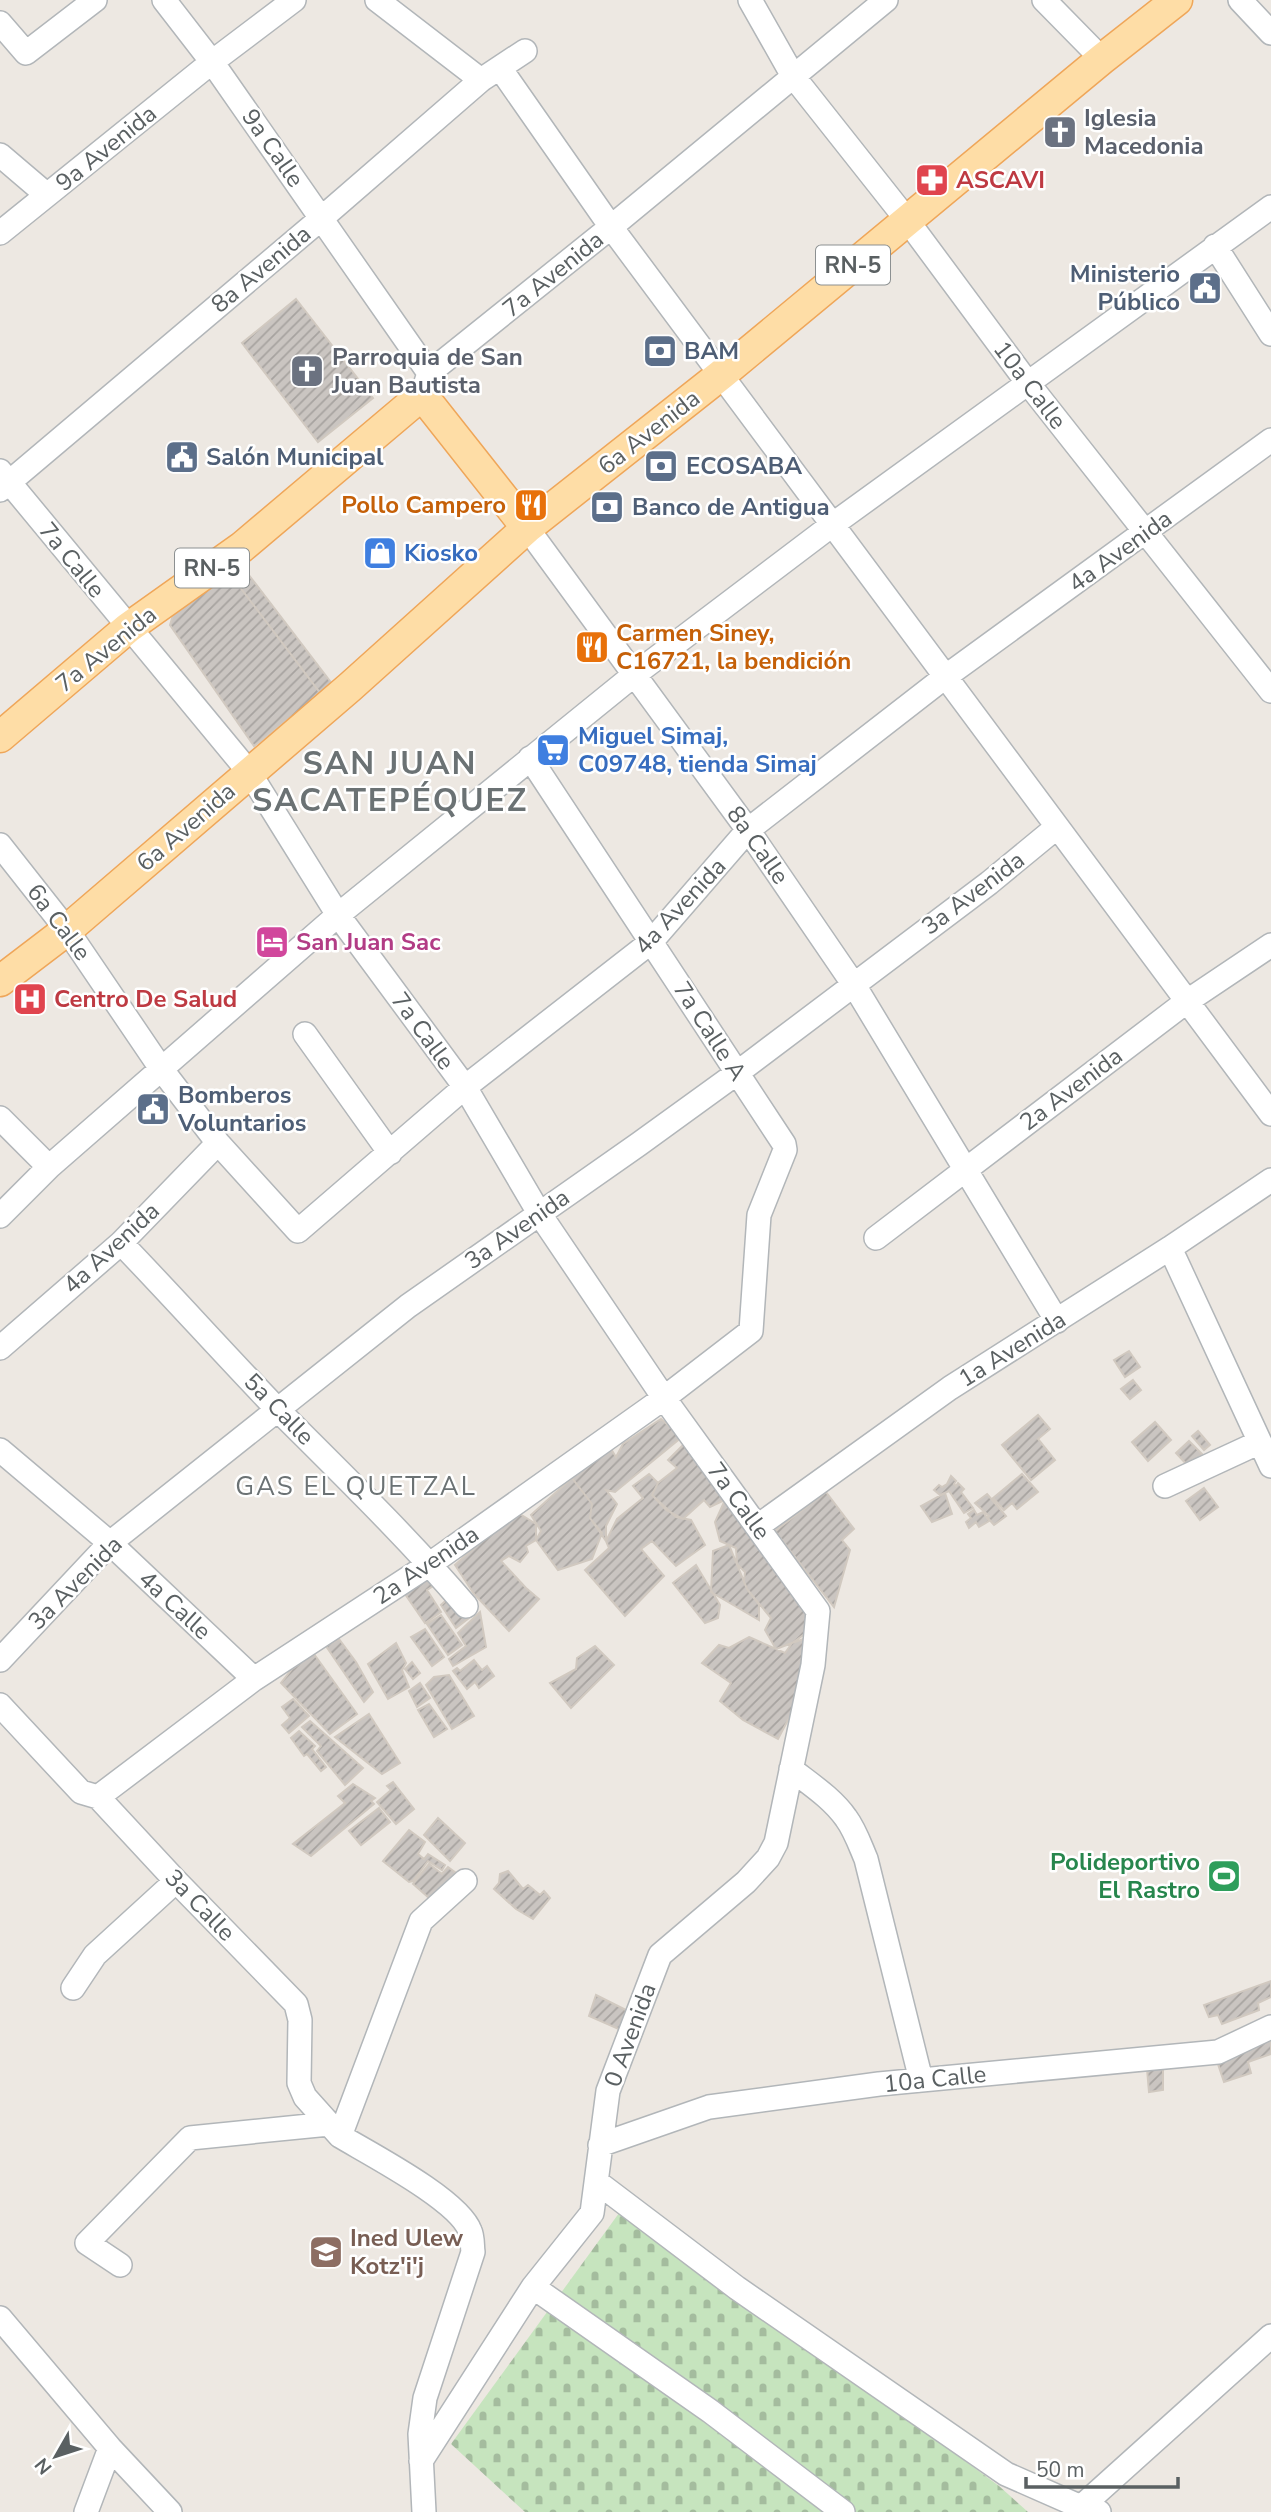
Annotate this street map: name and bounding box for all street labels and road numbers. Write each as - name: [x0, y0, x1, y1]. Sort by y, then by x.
- street label: 9a Avenida: [49, 97, 163, 199]
- street label: 9a Calle: [234, 103, 312, 193]
- street label: 8a Avenida: [204, 218, 318, 320]
- street label: 7a Avenida: [496, 223, 610, 325]
- road number: RN-5: [816, 246, 890, 284]
- street label: 10a Calle: [986, 334, 1074, 436]
- street label: 6a Avenida: [591, 382, 707, 482]
- street label: 4a Avenida: [1062, 502, 1178, 600]
- street label: 7a Calle: [32, 515, 112, 605]
- road number: RN-5: [175, 548, 249, 588]
- street label: 7a Avenida: [49, 598, 163, 700]
- street label: 6a Avenida: [130, 775, 242, 879]
- street label: 8a Calle: [719, 800, 797, 890]
- street label: 3a Avenida: [915, 844, 1031, 942]
- street label: 4a Avenida: [627, 851, 733, 961]
- street label: 6a Calle: [20, 877, 98, 967]
- street label: 7a Calle A: [666, 975, 754, 1087]
- street label: 7a Calle: [384, 986, 462, 1076]
- street label: 2a Avenida: [1013, 1040, 1129, 1138]
- street label: 3a Avenida: [458, 1181, 576, 1277]
- street label: 4a Avenida: [56, 1195, 166, 1301]
- street label: 1a Avenida: [952, 1303, 1072, 1395]
- street label: 5a Calle: [237, 1366, 321, 1452]
- street label: 7a Calle: [700, 1456, 778, 1546]
- street label: 2a Avenida: [367, 1518, 485, 1612]
- street label: 3a Avenida: [21, 1529, 129, 1637]
- street label: 4a Calle: [132, 1563, 218, 1647]
- street label: 3a Calle: [158, 1862, 242, 1948]
- street label: 0 Avenida: [596, 1979, 664, 2091]
- street label: 10a Calle: [882, 2058, 988, 2100]

